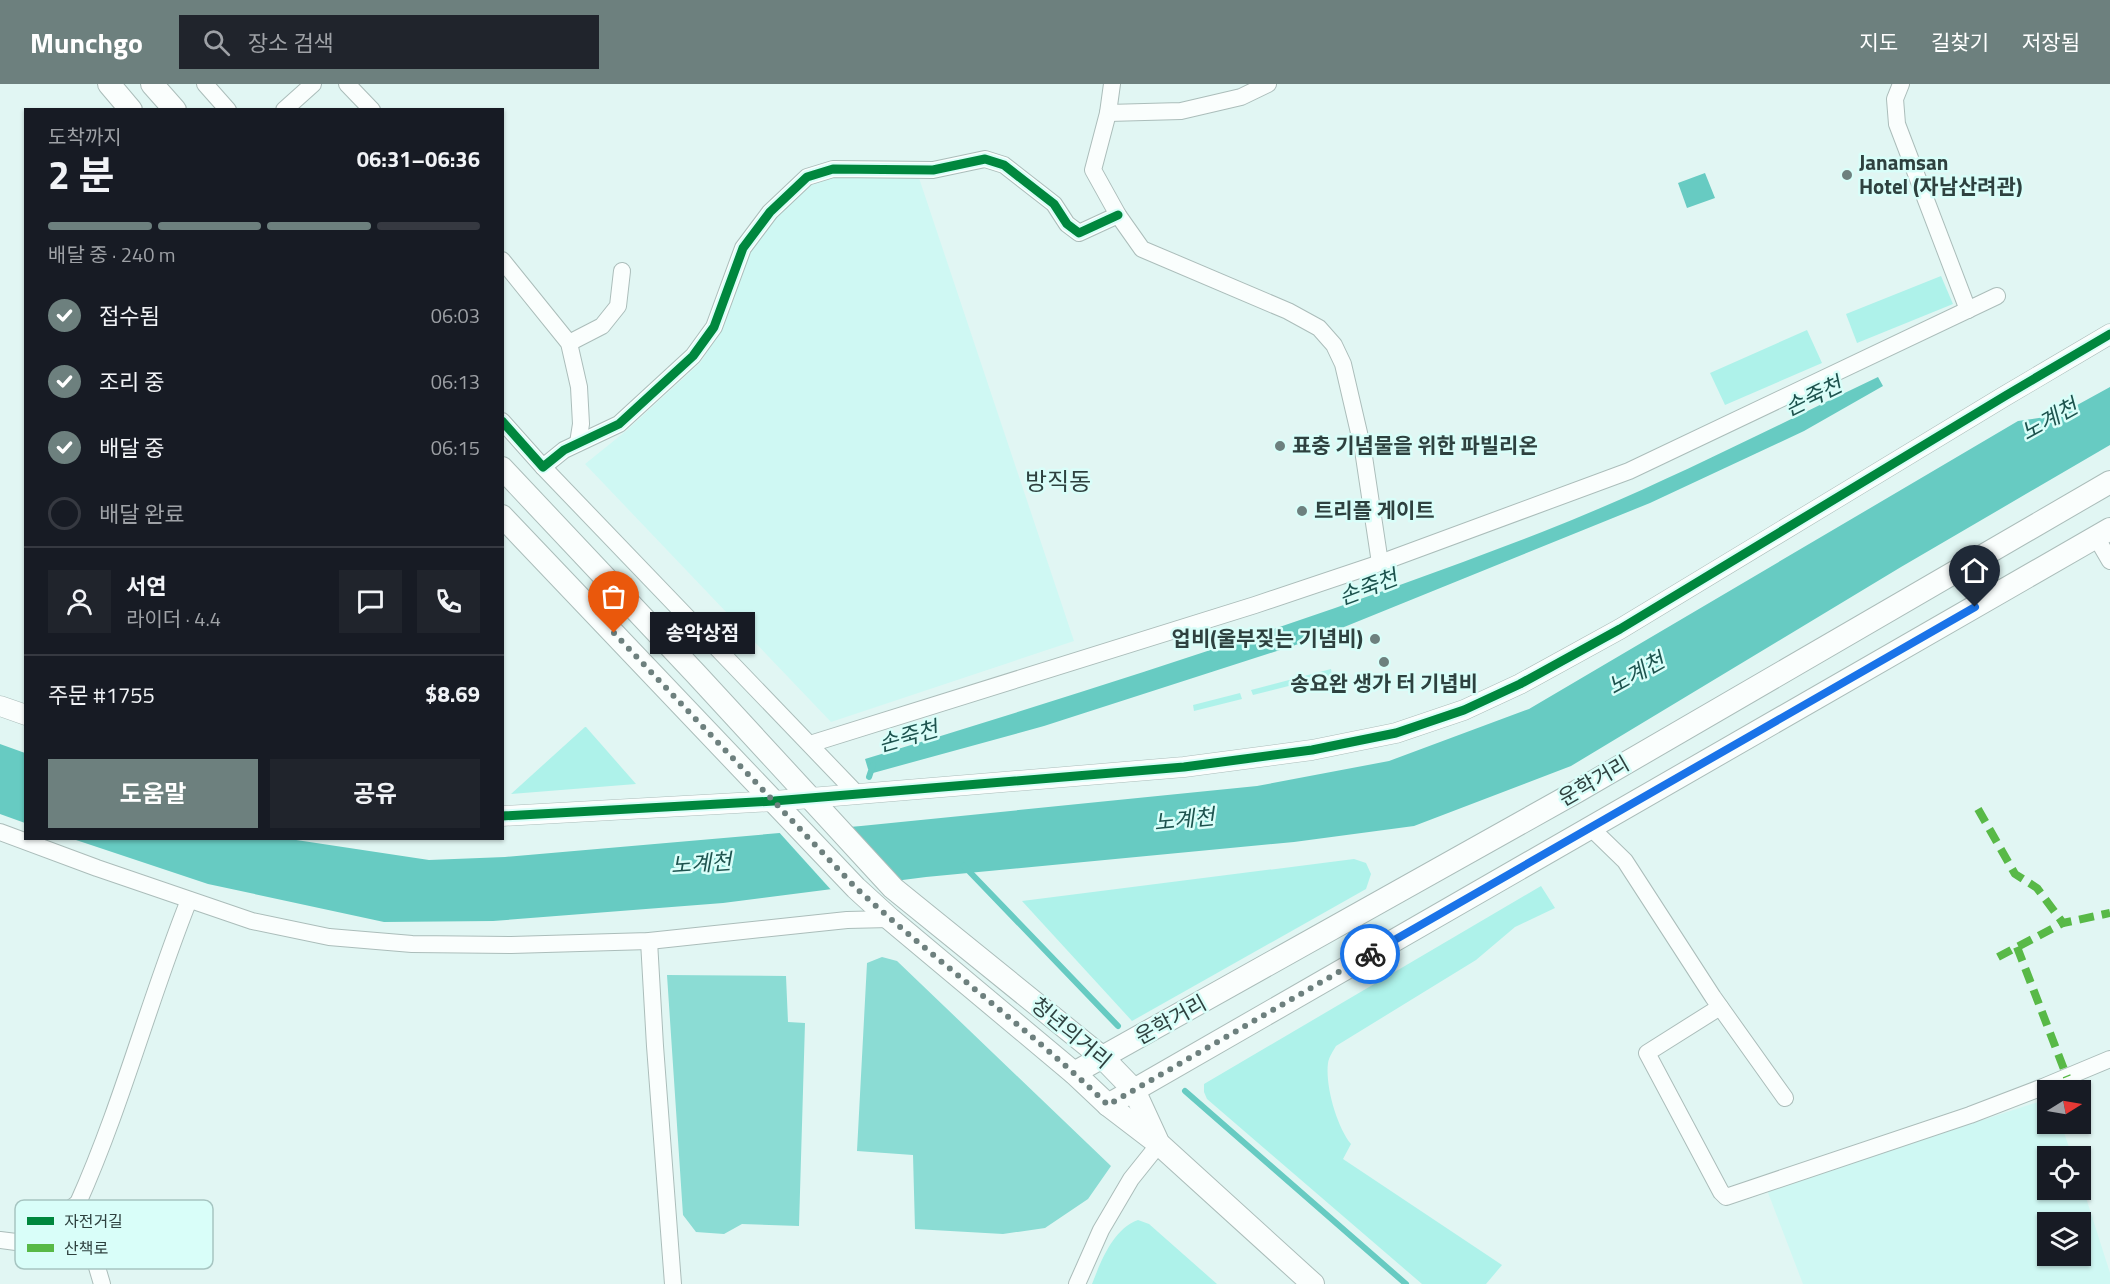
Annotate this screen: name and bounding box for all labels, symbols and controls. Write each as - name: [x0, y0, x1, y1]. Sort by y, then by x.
- search box: [179, 15, 599, 69]
- text: Munchgo: [30, 21, 143, 64]
- icon: search: [200, 26, 233, 59]
- text: 장소 검색: [248, 26, 334, 60]
- text: 지도: [1859, 26, 1898, 58]
- text: 길찾기: [1931, 26, 1989, 58]
- text: 저장됨: [2022, 26, 2080, 58]
- text: 도착까지: [48, 121, 122, 152]
- text: 06:31–06:36: [357, 142, 480, 176]
- text: 2 분: [48, 145, 114, 204]
- place label: Janamsan Hotel (자남산려관): [1859, 146, 2022, 202]
- marker: Janamsan Hotel (자남산려관): [1840, 168, 1854, 182]
- text: 배달 중 · 240 m: [48, 239, 175, 270]
- icon: check: [48, 299, 81, 332]
- text: 접수됨: [99, 299, 160, 333]
- text: 06:03: [431, 300, 480, 331]
- icon: check: [48, 365, 81, 398]
- text: 조리 중: [99, 365, 165, 399]
- text: 06:13: [431, 366, 480, 397]
- water label: 손죽천: [1778, 366, 1850, 425]
- water label: 노계천: [2014, 388, 2086, 449]
- place label: 표충 기념물을 위한 파빌리온: [1292, 429, 1538, 461]
- icon: check: [48, 431, 81, 464]
- text: 배달 중: [99, 431, 165, 465]
- text: 06:15: [431, 432, 480, 463]
- marker: 표충 기념물을 위한 파빌리온: [1273, 439, 1287, 453]
- district label: 방직동: [1025, 463, 1091, 499]
- place label: 트리플 게이트: [1314, 494, 1435, 526]
- text: 배달 완료: [99, 497, 185, 531]
- marker: 트리플 게이트: [1295, 504, 1309, 518]
- pin: [1949, 545, 2000, 607]
- icon: home: [1958, 554, 1991, 587]
- water label: 손죽천: [1334, 559, 1405, 614]
- text: 서연: [126, 569, 166, 603]
- button: person: [48, 570, 111, 633]
- button: chat: [339, 570, 402, 633]
- button: phone: [417, 570, 480, 633]
- pin: [588, 571, 639, 633]
- icon: bag: [597, 580, 630, 613]
- text: 라이더 · 4.4: [126, 603, 221, 634]
- callout: 송악상점: [650, 612, 755, 654]
- text: 송악상점: [666, 617, 739, 648]
- place label: 업비(울부짖는 기념비): [1172, 622, 1363, 654]
- marker: 업비(울부짖는 기념비): [1368, 632, 1382, 646]
- water label: 노계천: [1601, 642, 1673, 703]
- marker: 송요완 생가 터 기념비: [1377, 655, 1391, 669]
- place label: 송요완 생가 터 기념비: [1290, 667, 1478, 699]
- text: $8.69: [425, 677, 480, 711]
- text: 주문 #1755: [48, 678, 155, 712]
- water label: 손죽천: [874, 711, 945, 761]
- street label: 운학거리: [1552, 747, 1635, 813]
- button: 도움말: [48, 759, 258, 828]
- button: 공유: [270, 759, 480, 828]
- water label: 노계천: [1152, 799, 1219, 839]
- water label: 노계천: [670, 844, 735, 882]
- courier: [1340, 924, 1400, 984]
- icon: bike: [1354, 938, 1387, 971]
- street label: 운학거리: [1129, 986, 1212, 1052]
- street label: 청년의거리: [1024, 989, 1119, 1076]
- north arrow: [2037, 1080, 2091, 1134]
- map controls: [2037, 1080, 2091, 1266]
- button: locate: [2037, 1146, 2091, 1200]
- legend: [15, 1200, 213, 1269]
- text: 자전거길: [64, 1209, 123, 1233]
- button: layers: [2037, 1212, 2091, 1266]
- text: 산책로: [64, 1236, 108, 1260]

